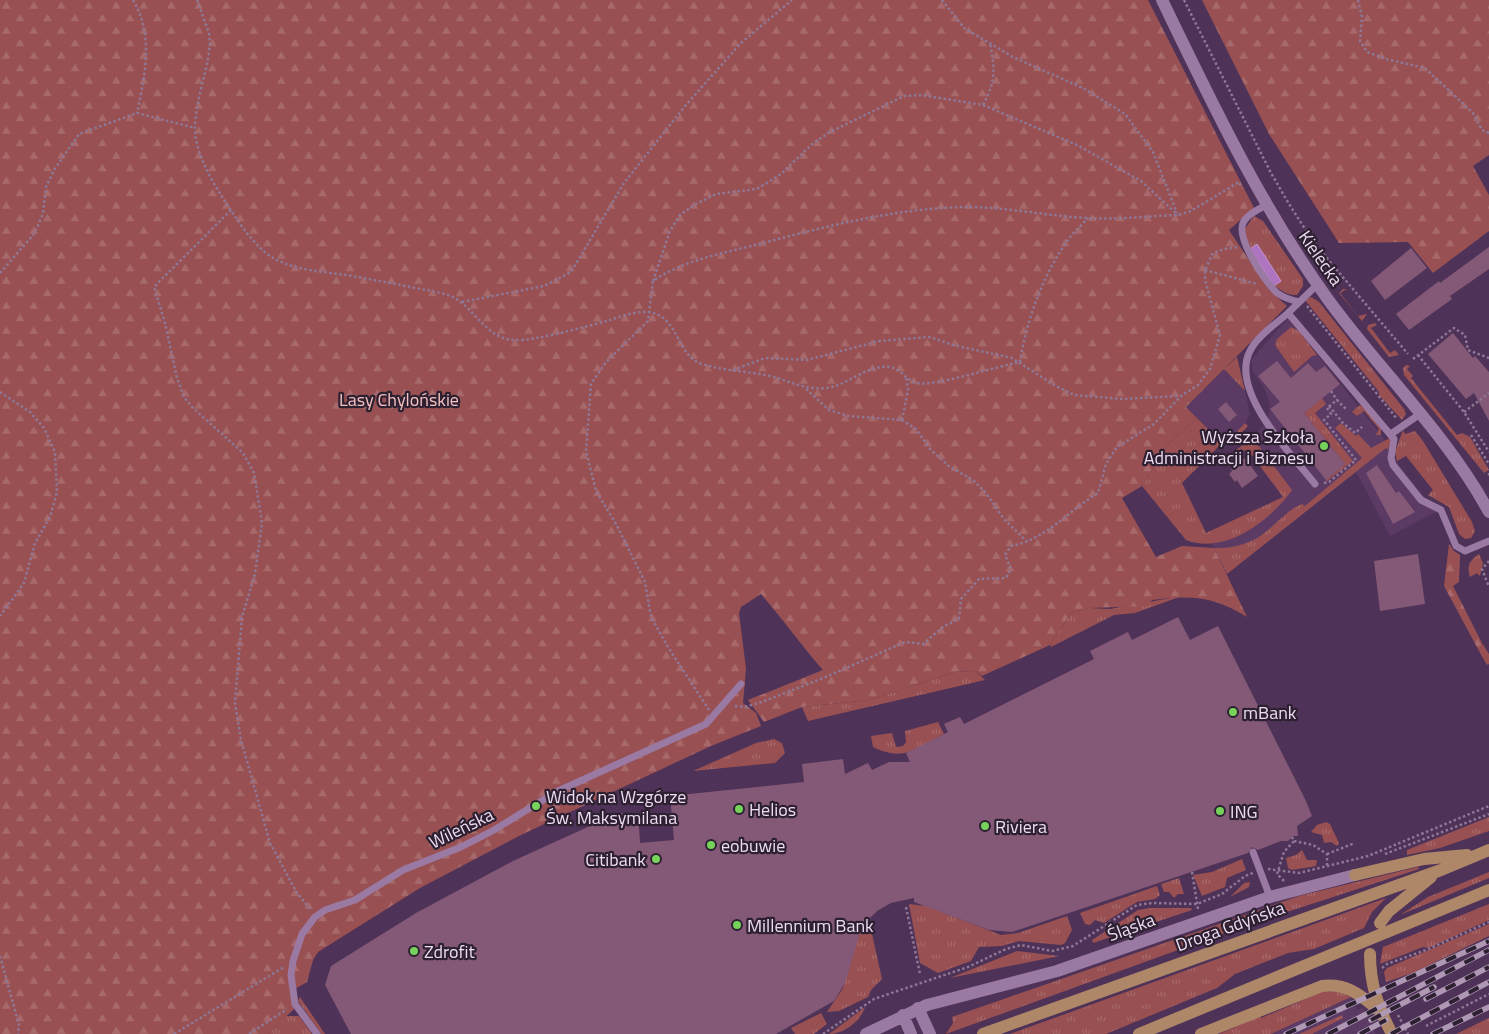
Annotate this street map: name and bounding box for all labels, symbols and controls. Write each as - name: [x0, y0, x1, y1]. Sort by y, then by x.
- street label: Kielecka: [1292, 225, 1350, 291]
- park label: Lasy Chylońskie: [339, 386, 459, 413]
- place label: Wyższa Szkoła Administracji i Biznesu: [1144, 423, 1314, 471]
- marker: Wyższa Szkoła Administracji i Biznesu: [1318, 440, 1330, 452]
- place label: mBank: [1243, 699, 1297, 726]
- marker: mBank: [1227, 706, 1239, 718]
- place label: Widok na Wzgórze Św. Maksymilana: [546, 783, 686, 831]
- place label: Helios: [749, 796, 796, 823]
- place label: ING: [1230, 798, 1258, 825]
- marker: Widok na Wzgórze Św. Maksymilana: [530, 800, 542, 812]
- street label: Wileńska: [424, 801, 498, 855]
- marker: Helios: [733, 803, 745, 815]
- marker: ING: [1214, 805, 1226, 817]
- place label: Riviera: [995, 813, 1047, 840]
- marker: Riviera: [979, 820, 991, 832]
- place label: eobuwie: [721, 832, 785, 859]
- marker: eobuwie: [705, 839, 717, 851]
- place label: Citibank: [585, 846, 646, 873]
- marker: Citibank: [650, 853, 662, 865]
- street label: Droga Gdyńska: [1172, 894, 1288, 958]
- street label: Śląska: [1103, 906, 1159, 948]
- place label: Millennium Bank: [747, 912, 874, 939]
- marker: Millennium Bank: [731, 919, 743, 931]
- place label: Zdrofit: [424, 938, 475, 965]
- marker: Zdrofit: [408, 945, 420, 957]

